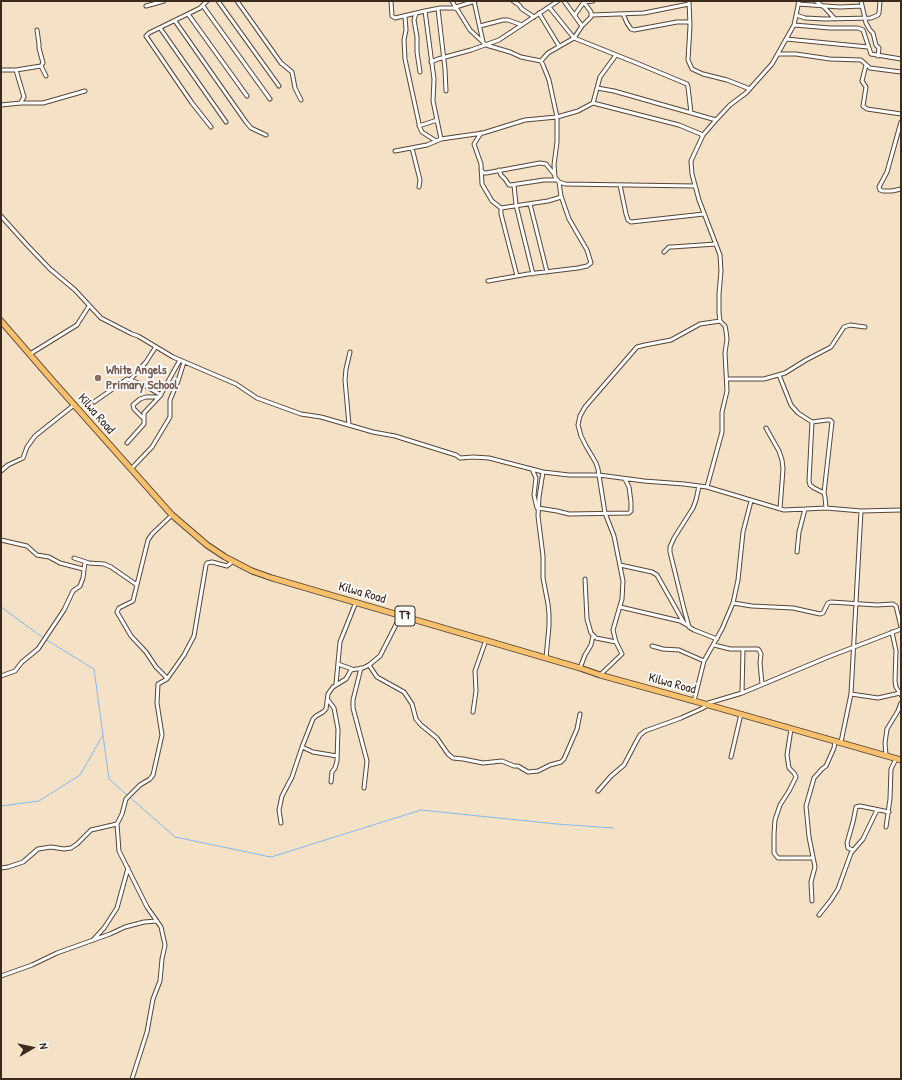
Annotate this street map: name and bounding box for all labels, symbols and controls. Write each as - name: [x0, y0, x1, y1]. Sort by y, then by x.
- place label: White Angels Primary School: [106, 363, 178, 394]
- marker: White Angels Primary School: [93, 373, 103, 383]
- street label: Kilwa Road: [74, 391, 118, 437]
- street label: Kilwa Road: [337, 579, 387, 607]
- road number: T7: [395, 606, 415, 626]
- street label: Kilwa Road: [647, 670, 697, 698]
- north arrow: [12, 1028, 52, 1068]
- text: N: [36, 1042, 51, 1050]

